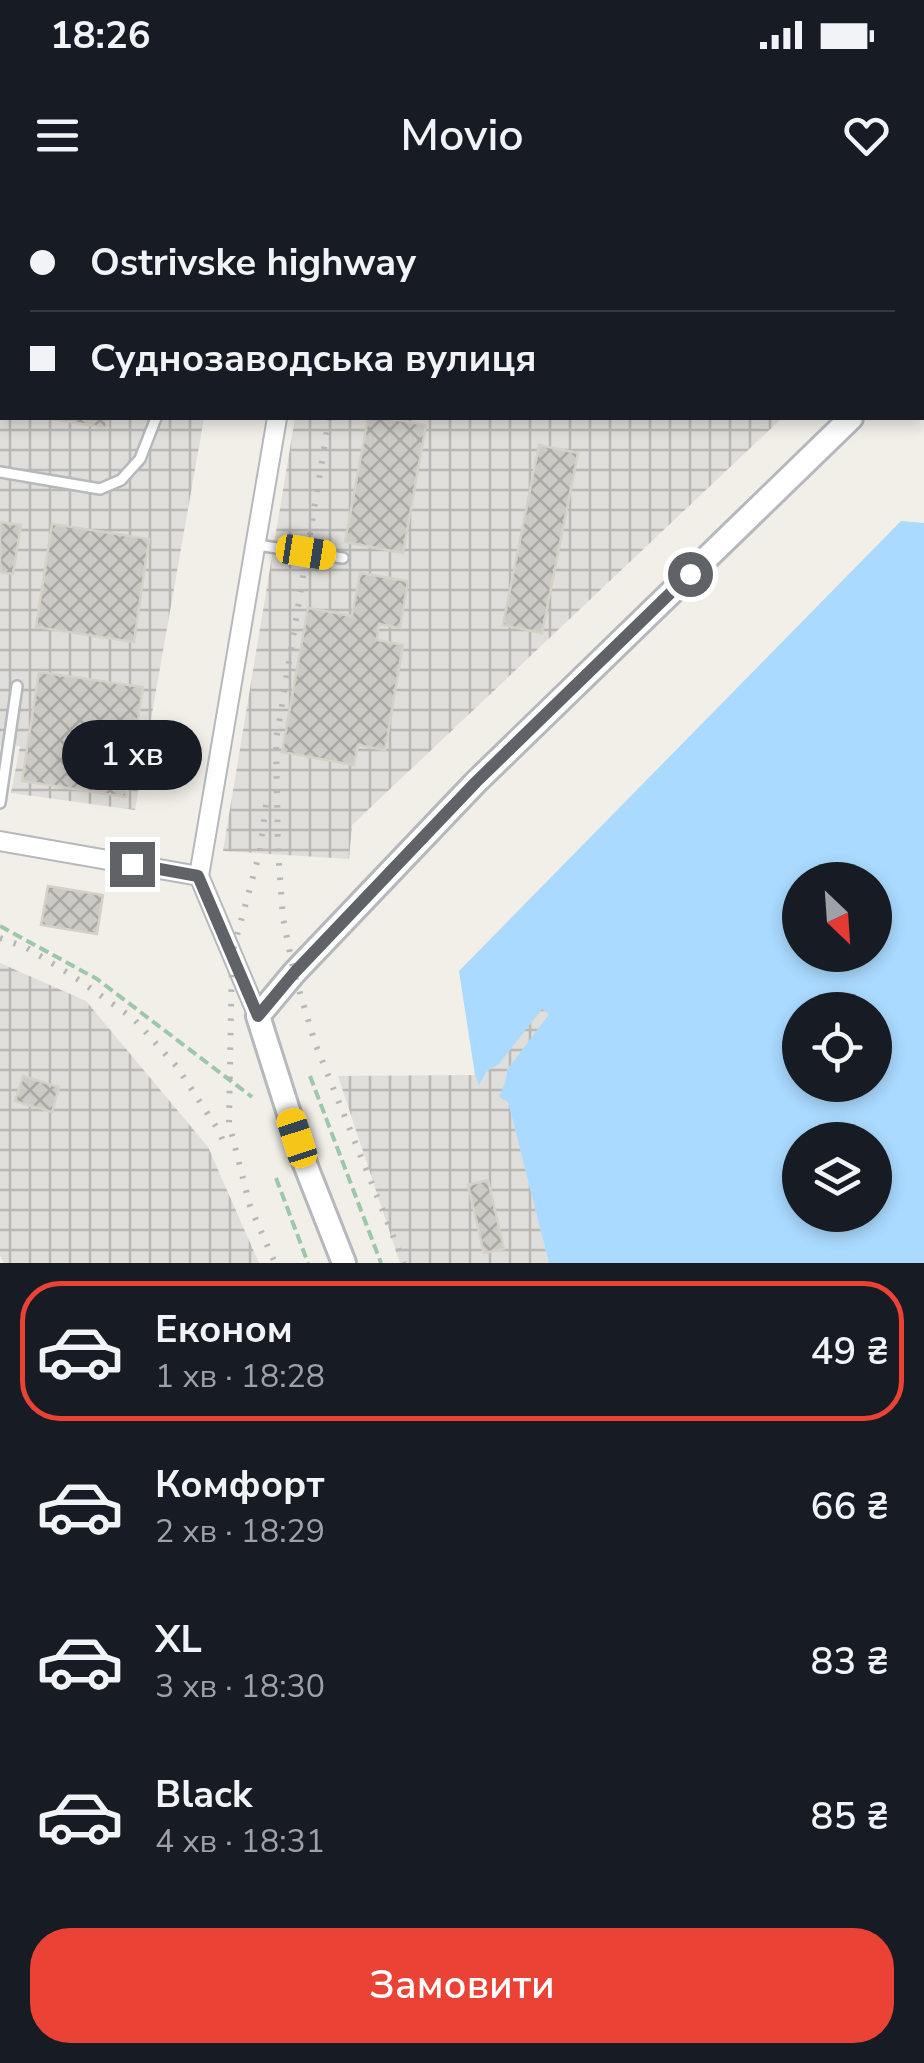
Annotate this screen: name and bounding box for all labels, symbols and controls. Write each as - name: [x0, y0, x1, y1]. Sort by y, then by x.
- text: 18:26: [50, 10, 151, 61]
- text: Movio: [400, 105, 524, 166]
- icon: menu: [30, 108, 85, 163]
- icon: heart: [839, 108, 894, 163]
- text: Ostrivske highway: [90, 237, 416, 288]
- text: Суднозаводська вулиця: [90, 333, 537, 384]
- car: [274, 532, 338, 572]
- route start: [668, 552, 713, 597]
- callout: 1 хв: [62, 719, 202, 789]
- text: 1 хв: [101, 733, 163, 776]
- route end: [110, 842, 155, 887]
- north arrow: [782, 862, 892, 972]
- map controls: [782, 862, 892, 1232]
- button: locate: [782, 992, 892, 1102]
- car: [273, 1105, 321, 1171]
- button: layers: [782, 1122, 892, 1232]
- text: Економ: [155, 1304, 293, 1355]
- icon: car: [35, 1306, 125, 1396]
- text: 49 ₴: [811, 1326, 889, 1377]
- text: 1 хв · 18:28: [155, 1355, 325, 1398]
- text: Комфорт: [155, 1459, 324, 1510]
- icon: car: [35, 1461, 125, 1551]
- text: 66 ₴: [811, 1481, 889, 1532]
- text: 2 хв · 18:29: [155, 1510, 325, 1553]
- text: XL: [155, 1614, 202, 1665]
- icon: car: [35, 1616, 125, 1706]
- text: 83 ₴: [811, 1636, 889, 1687]
- text: 3 хв · 18:30: [155, 1665, 325, 1708]
- text: Black: [155, 1769, 252, 1820]
- icon: car: [35, 1771, 125, 1861]
- text: 85 ₴: [811, 1791, 889, 1842]
- text: 4 хв · 18:31: [155, 1820, 325, 1863]
- button: Замовити: [30, 1928, 894, 2043]

